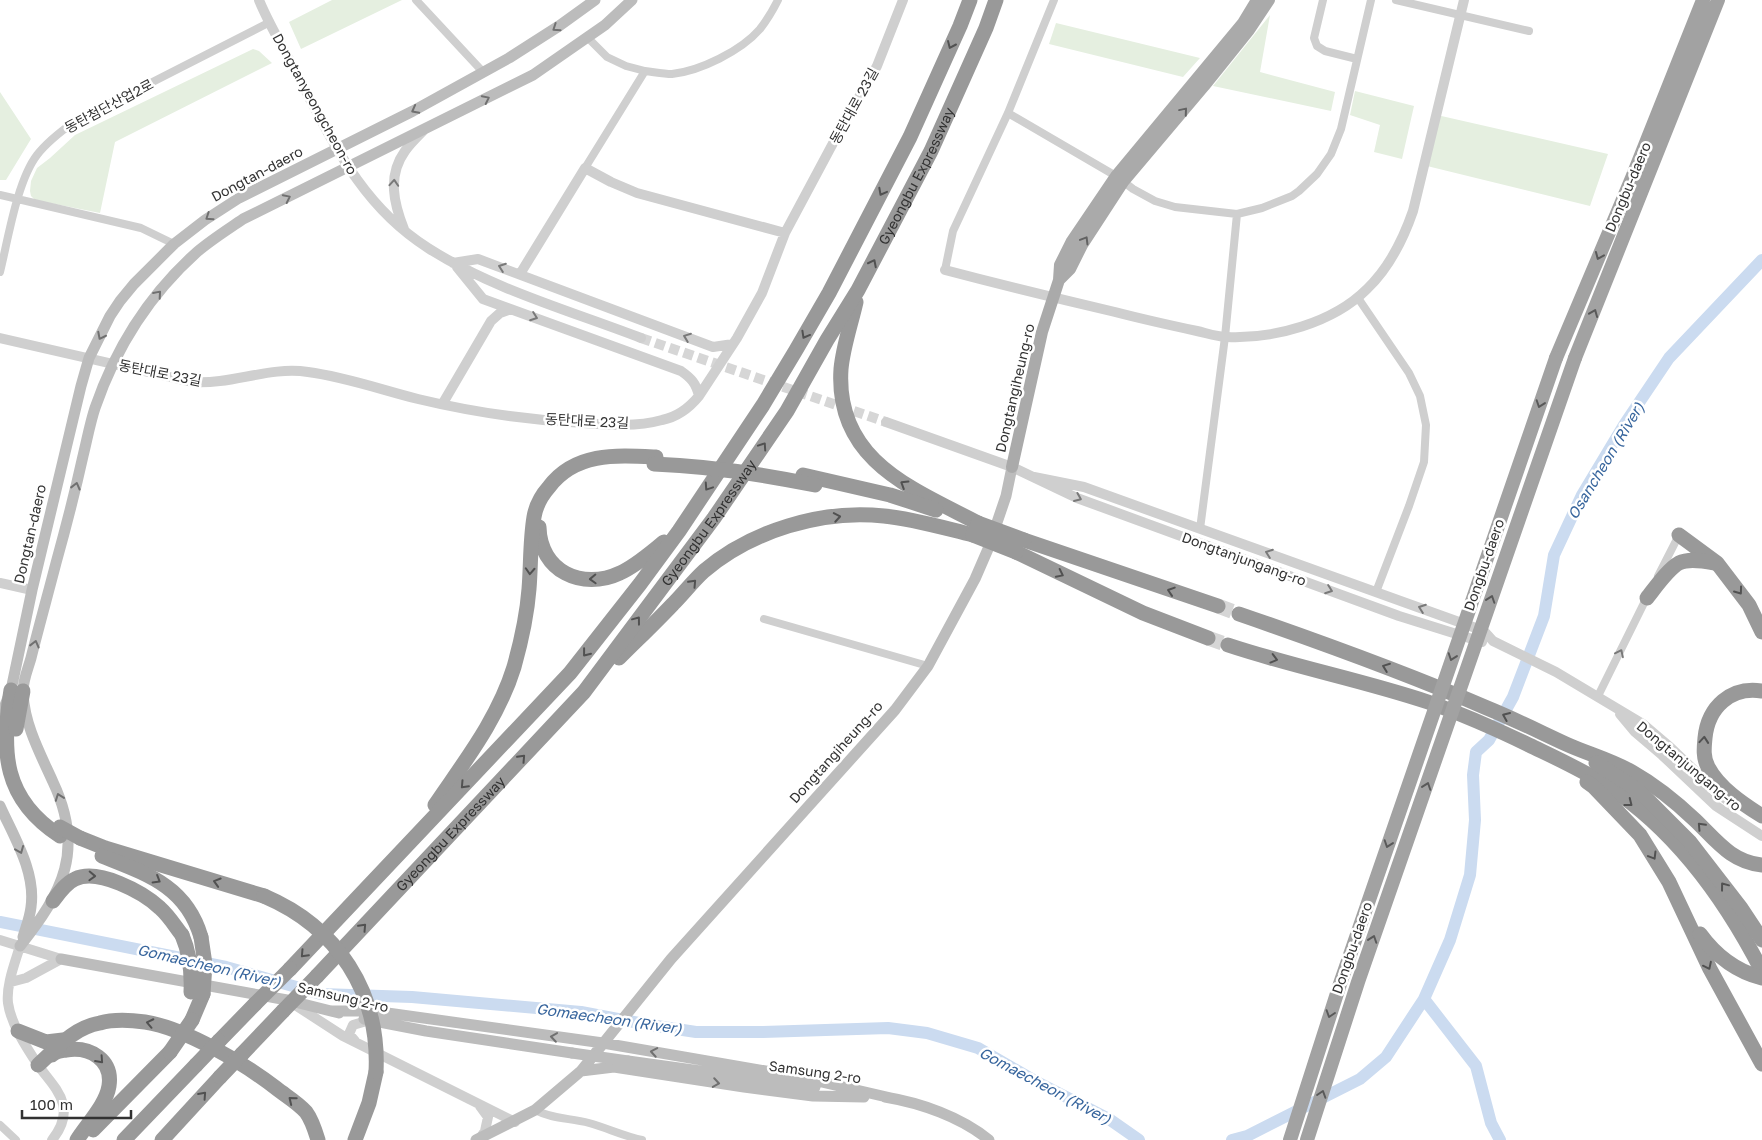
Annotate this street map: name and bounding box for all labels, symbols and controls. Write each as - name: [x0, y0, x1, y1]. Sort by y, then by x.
- one-way arrow: [552, 22, 561, 31]
- street label: Dongtanyeongcheon-ro: [269, 30, 361, 177]
- one-way arrow: [947, 40, 958, 49]
- street label: 동탄대로 23길: [826, 65, 881, 147]
- street label: 동탄첨단산업2로: [61, 75, 156, 136]
- one-way arrow: [481, 95, 490, 105]
- one-way arrow: [411, 104, 420, 114]
- street label: Gyeongbu Expressway: [874, 104, 958, 247]
- one-way arrow: [1178, 108, 1186, 117]
- street label: Dongbu-daero: [1601, 139, 1654, 234]
- street label: Dongtan-daero: [208, 142, 305, 205]
- one-way arrow: [389, 179, 400, 187]
- one-way arrow: [878, 187, 888, 196]
- one-way arrow: [282, 194, 291, 204]
- one-way arrow: [206, 211, 215, 220]
- one-way arrow: [1079, 236, 1089, 245]
- one-way arrow: [1595, 251, 1606, 260]
- one-way arrow: [867, 259, 877, 268]
- one-way arrow: [498, 263, 507, 273]
- one-way arrow: [152, 290, 161, 299]
- one-way arrow: [1587, 309, 1598, 318]
- one-way arrow: [529, 311, 537, 321]
- street label: Dongtangiheung-ro: [991, 322, 1038, 454]
- one-way arrow: [97, 330, 107, 339]
- one-way arrow: [801, 330, 811, 339]
- one-way arrow: [683, 333, 692, 343]
- street label: 동탄대로 23길: [117, 356, 203, 389]
- water label: Osancheon (River): [1563, 399, 1647, 522]
- one-way arrow: [1536, 400, 1546, 408]
- street label: 동탄대로 23길: [545, 410, 630, 431]
- one-way arrow: [757, 442, 766, 452]
- street label: Gyeongbu Expressway: [657, 456, 759, 589]
- one-way arrow: [901, 480, 910, 490]
- one-way arrow: [70, 482, 81, 491]
- one-way arrow: [705, 482, 715, 491]
- street label: Dongtan-daero: [10, 483, 49, 585]
- one-way arrow: [1073, 492, 1082, 503]
- one-way arrow: [832, 512, 841, 522]
- street label: Dongbu-daero: [1460, 517, 1507, 613]
- street label: Dongtanjungang-ro: [1180, 528, 1309, 589]
- one-way arrow: [1265, 549, 1274, 559]
- one-way arrow: [1055, 567, 1064, 578]
- one-way arrow: [525, 568, 536, 576]
- one-way arrow: [589, 574, 596, 584]
- one-way arrow: [687, 580, 696, 589]
- one-way arrow: [1325, 584, 1333, 594]
- one-way arrow: [1168, 586, 1176, 596]
- one-way arrow: [1733, 586, 1742, 595]
- one-way arrow: [1486, 596, 1496, 604]
- one-way arrow: [1418, 604, 1427, 615]
- one-way arrow: [632, 617, 640, 626]
- one-way arrow: [29, 639, 40, 648]
- one-way arrow: [583, 647, 592, 657]
- one-way arrow: [1614, 649, 1624, 658]
- one-way arrow: [1448, 652, 1458, 661]
- one-way arrow: [1270, 653, 1279, 664]
- one-way arrow: [1382, 663, 1390, 673]
- street label: Dongtangiheung-ro: [785, 697, 886, 806]
- one-way arrow: [1502, 711, 1511, 722]
- street label: Dongtanjungang-ro: [1634, 717, 1745, 814]
- one-way arrow: [1699, 736, 1710, 744]
- one-way arrow: [516, 755, 525, 764]
- street label: Gyeongbu Expressway: [392, 772, 508, 895]
- one-way arrow: [461, 779, 470, 788]
- one-way arrow: [1421, 782, 1431, 791]
- one-way arrow: [55, 794, 65, 802]
- one-way arrow: [1623, 797, 1632, 805]
- one-way arrow: [1698, 822, 1707, 831]
- one-way arrow: [1384, 839, 1394, 847]
- one-way arrow: [15, 846, 25, 854]
- one-way arrow: [1646, 850, 1656, 859]
- one-way arrow: [88, 871, 96, 882]
- one-way arrow: [152, 874, 161, 884]
- one-way arrow: [214, 877, 222, 887]
- one-way arrow: [1721, 882, 1730, 892]
- street label: Dongbu-daero: [1328, 900, 1375, 996]
- one-way arrow: [357, 924, 366, 933]
- one-way arrow: [1367, 936, 1377, 944]
- water label: Gomaecheon (River): [136, 940, 283, 990]
- one-way arrow: [301, 948, 310, 957]
- one-way arrow: [1702, 961, 1713, 970]
- street label: Samsung 2-ro: [296, 978, 390, 1015]
- water label: Gomaecheon (River): [535, 999, 683, 1037]
- one-way arrow: [1326, 1009, 1336, 1018]
- one-way arrow: [146, 1019, 155, 1029]
- one-way arrow: [550, 1032, 558, 1043]
- water label: Gomaecheon (River): [977, 1043, 1115, 1128]
- one-way arrow: [649, 1048, 658, 1058]
- one-way arrow: [94, 1055, 103, 1064]
- street label: Samsung 2-ro: [768, 1057, 862, 1086]
- one-way arrow: [712, 1077, 720, 1088]
- scale bar: [22, 1088, 131, 1120]
- one-way arrow: [1317, 1090, 1327, 1098]
- one-way arrow: [197, 1092, 206, 1101]
- text: 100 m: [30, 1095, 73, 1113]
- one-way arrow: [288, 1097, 298, 1106]

